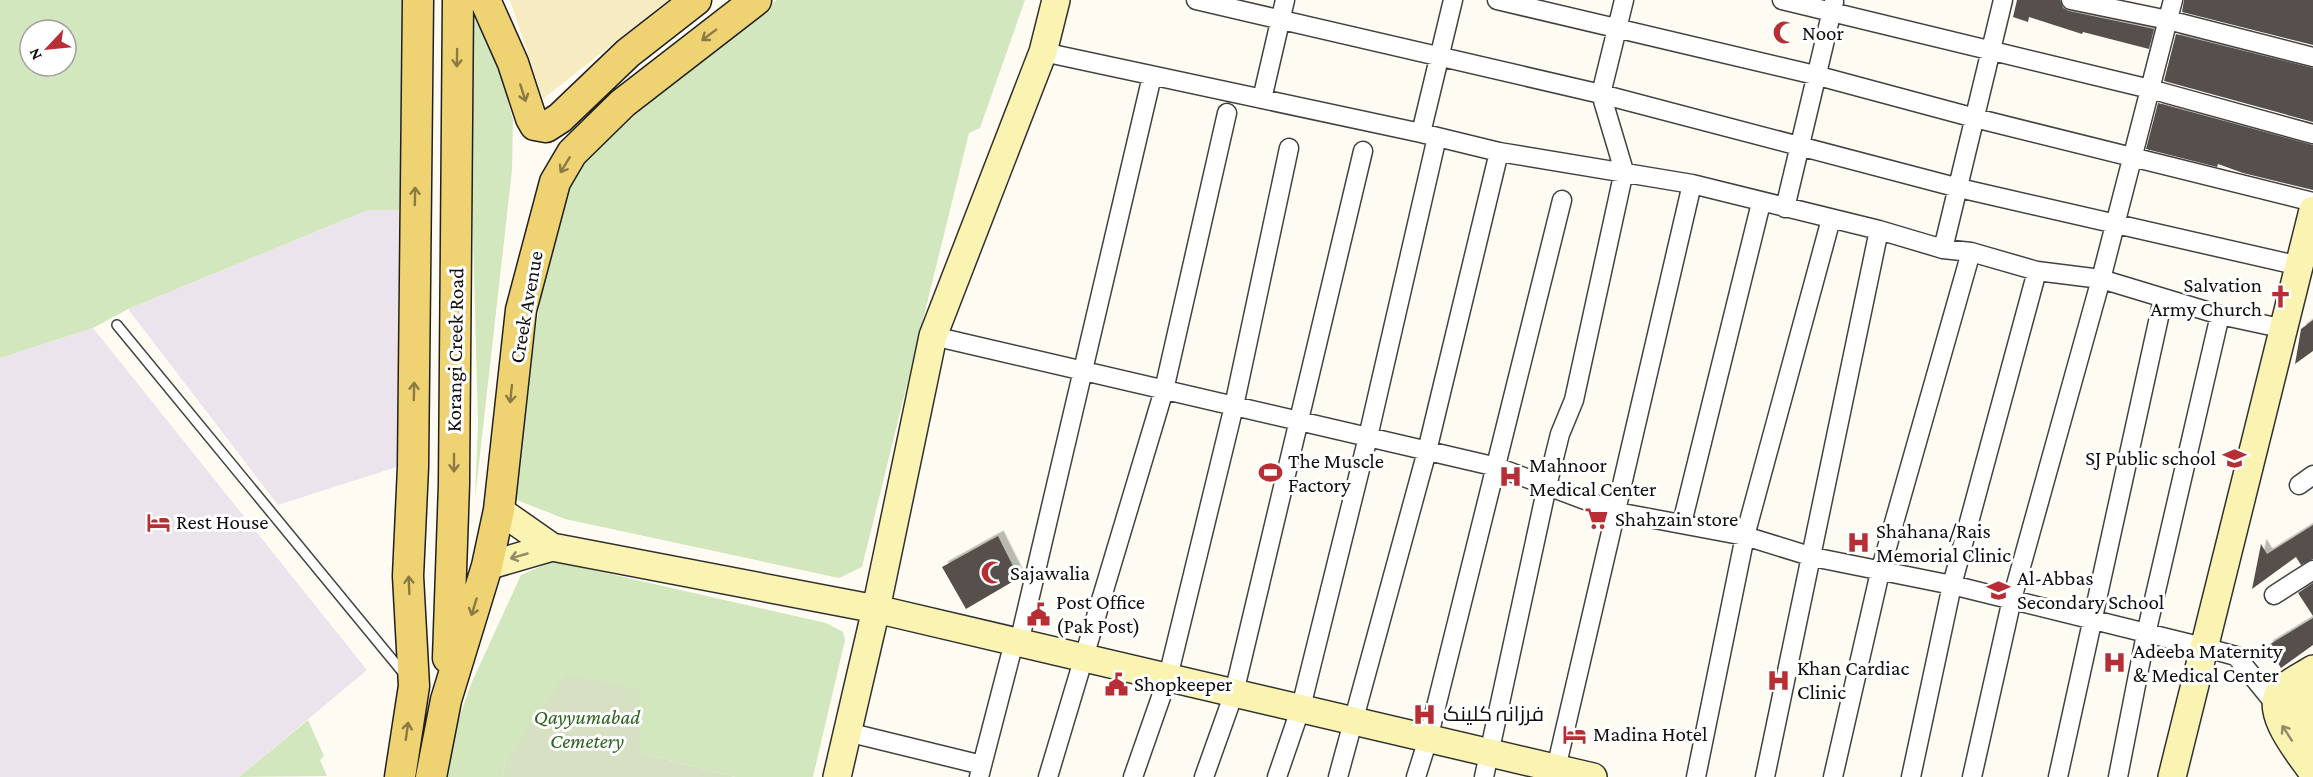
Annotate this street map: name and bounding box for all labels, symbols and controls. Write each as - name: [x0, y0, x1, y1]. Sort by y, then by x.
- north arrow: [18, 18, 78, 78]
- mosque icon: Noor: [1771, 20, 1797, 46]
- place label: Noor: [1802, 21, 1845, 45]
- one-way arrow: [702, 29, 718, 42]
- text: N: [25, 46, 45, 63]
- one-way arrow: [451, 48, 463, 68]
- one-way arrow: [518, 83, 529, 102]
- one-way arrow: [558, 156, 570, 173]
- one-way arrow: [409, 186, 421, 206]
- street label: Creek Avenue: [504, 249, 548, 365]
- street label: Korangi Creek Road: [442, 268, 468, 432]
- place label: Salvation Army Church: [2150, 273, 2262, 321]
- church icon: Salvation Army Church: [2267, 284, 2293, 310]
- one-way arrow: [408, 381, 420, 401]
- one-way arrow: [505, 384, 516, 404]
- school or university icon: SJ Public school: [2221, 445, 2247, 471]
- place label: SJ Public school: [2085, 446, 2216, 470]
- place label: The Muscle Factory: [1288, 449, 1384, 497]
- one-way arrow: [448, 453, 460, 473]
- place label: Mahnoor Medical Center: [1529, 453, 1657, 501]
- sports icon: The Muscle Factory: [1257, 460, 1283, 486]
- hospital icon: Mahnoor Medical Center: [1498, 464, 1524, 490]
- supermarket icon: Shahzain store: [1584, 506, 1610, 532]
- place label: Shahzain store: [1615, 507, 1738, 531]
- hotel icon: Rest House: [145, 509, 171, 535]
- place label: Rest House: [176, 510, 269, 534]
- place label: Shahana/Rais Memorial Clinic: [1876, 519, 2011, 567]
- hospital icon: Shahana/Rais Memorial Clinic: [1845, 530, 1871, 556]
- one-way arrow: [510, 551, 529, 562]
- mosque icon: Sajawalia: [979, 560, 1005, 586]
- place label: Sajawalia: [1010, 561, 1090, 585]
- place label: Al-Abbas Secondary School: [2017, 566, 2164, 614]
- one-way arrow: [403, 576, 414, 596]
- school or university icon: Al-Abbas Secondary School: [1986, 577, 2012, 603]
- place label: Post Office (Pak Post): [1056, 590, 1145, 638]
- one-way arrow: [468, 597, 479, 616]
- public building icon: Post Office (Pak Post): [1025, 601, 1051, 627]
- place label: Adeeba Maternity & Medical Center: [2133, 639, 2283, 687]
- hospital icon: Adeeba Maternity & Medical Center: [2102, 650, 2128, 676]
- place label: Khan Cardiac Clinic: [1797, 656, 1910, 704]
- hospital icon: Khan Cardiac Clinic: [1766, 667, 1792, 693]
- public building icon: Shopkeeper: [1103, 671, 1129, 697]
- place label: Shopkeeper: [1134, 672, 1233, 696]
- hospital icon: فرزانہ کلینک: [1412, 701, 1438, 727]
- place label: فرزانہ کلینک: [1443, 702, 1544, 726]
- park label: Qayyumabad Cemetery: [534, 705, 641, 753]
- hotel icon: Madina Hotel: [1562, 721, 1588, 747]
- one-way arrow: [401, 722, 412, 742]
- place label: Madina Hotel: [1593, 722, 1707, 746]
- one-way arrow: [2280, 725, 2293, 742]

